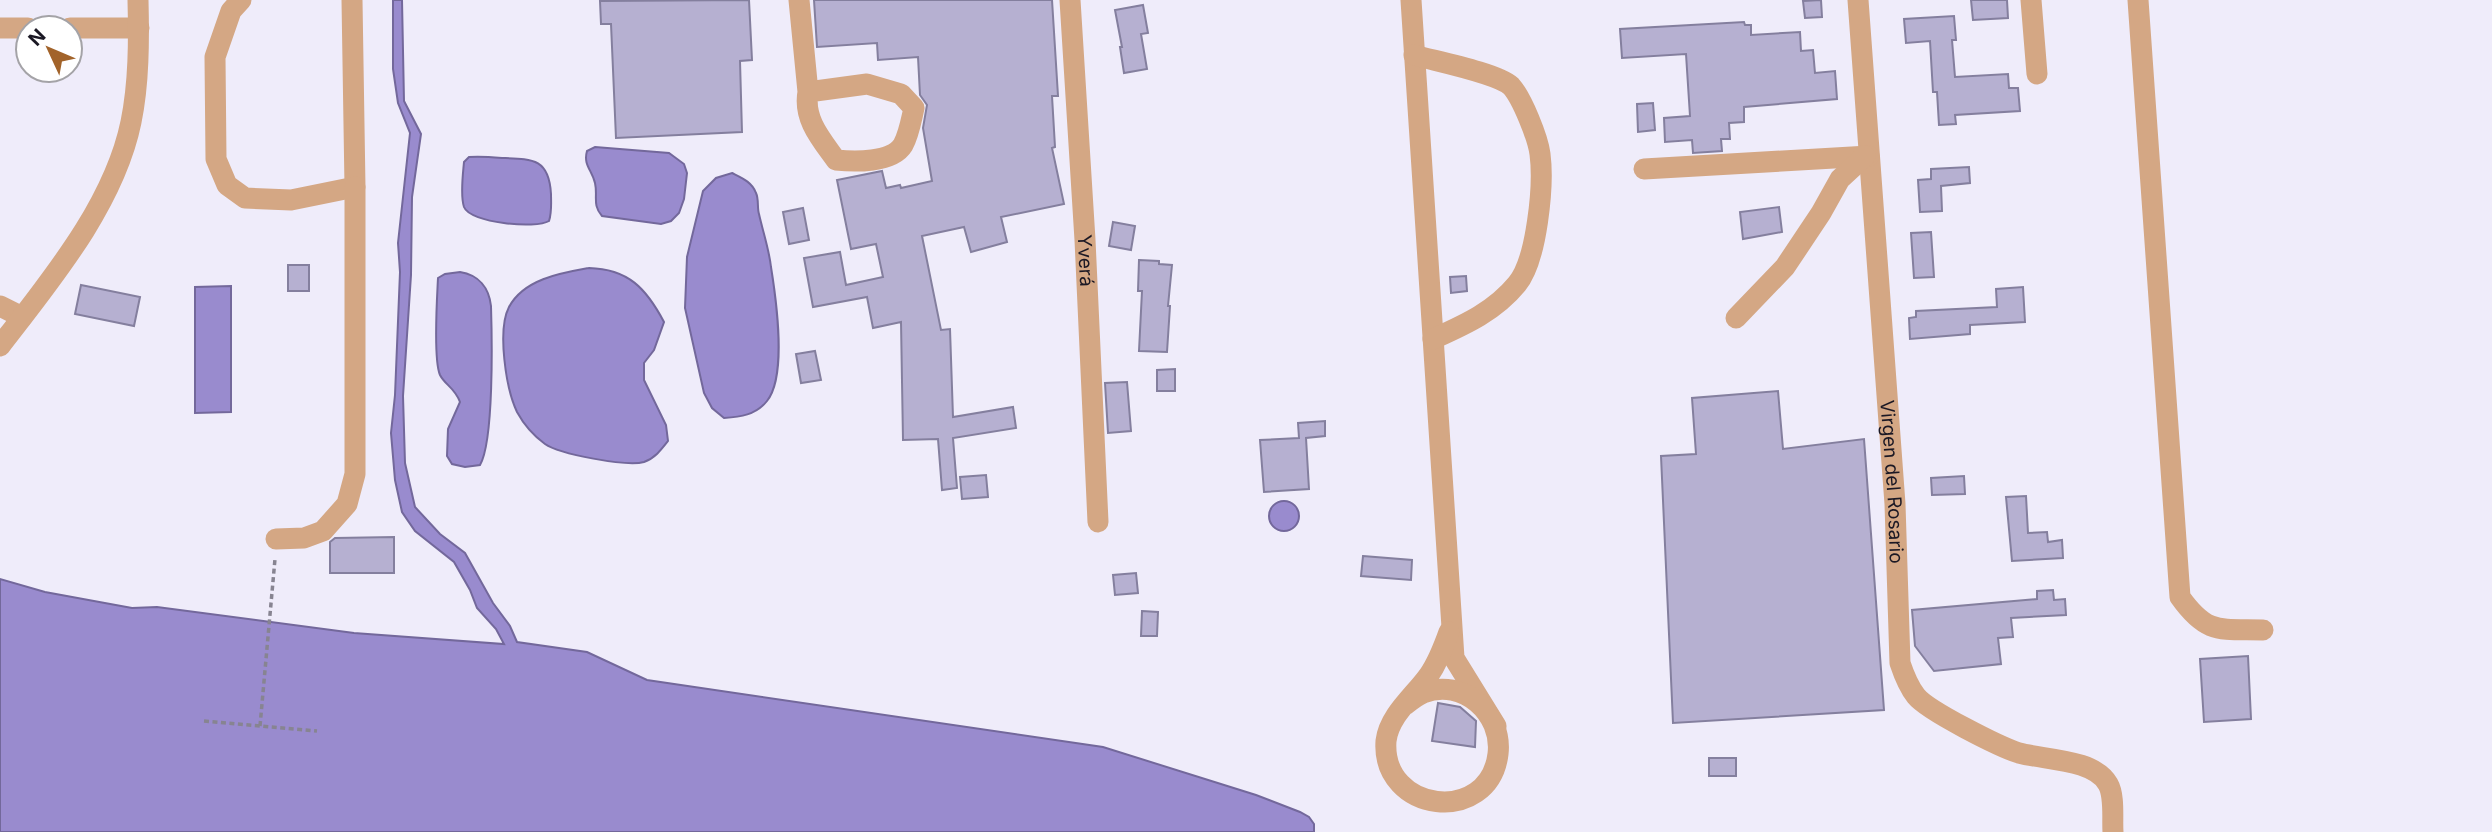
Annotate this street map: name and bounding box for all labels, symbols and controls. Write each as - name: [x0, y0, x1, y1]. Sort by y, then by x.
- north arrow: [14, 14, 84, 84]
- text: N: [24, 24, 50, 51]
- street label: Yverá: [1073, 234, 1099, 287]
- street label: Virgen del Rosario: [1876, 399, 1908, 564]

